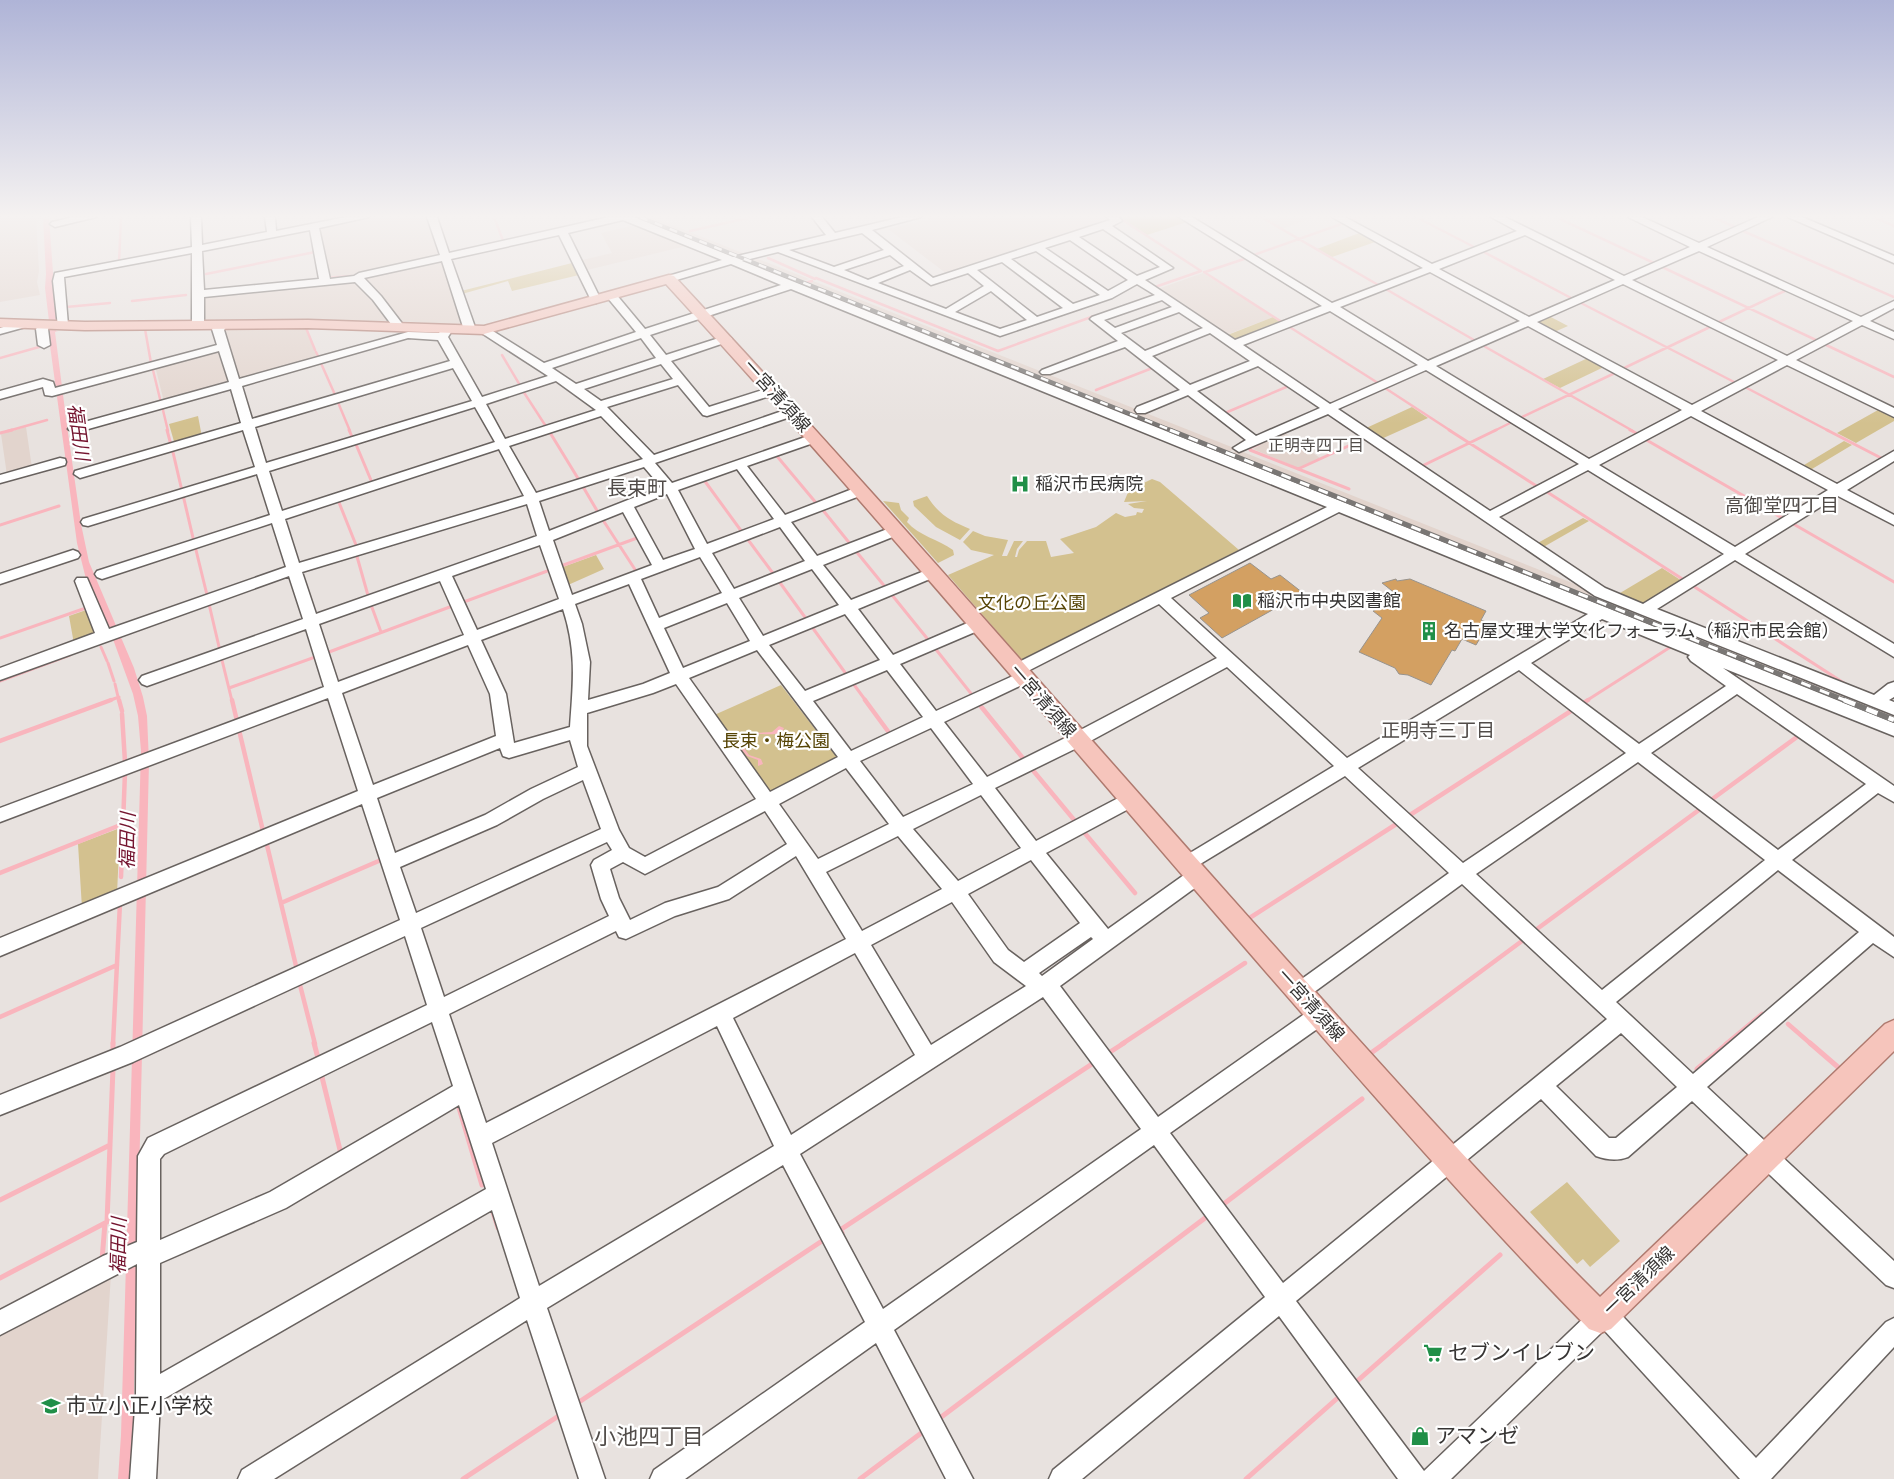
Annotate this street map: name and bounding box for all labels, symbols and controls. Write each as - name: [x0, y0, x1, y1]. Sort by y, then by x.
- street label: 一宮清須線: [739, 355, 815, 437]
- water label: 福田川: [63, 402, 94, 464]
- district label: 正明寺四丁目: [1268, 436, 1364, 455]
- hospital icon: 稲沢市民病院: [1009, 473, 1031, 495]
- place label: 稲沢市民病院: [1035, 473, 1143, 495]
- district label: 長束町: [607, 476, 667, 500]
- district label: 高御堂四丁目: [1725, 494, 1839, 517]
- library icon: 稲沢市中央図書館: [1231, 590, 1253, 612]
- place label: 稲沢市中央図書館: [1257, 590, 1401, 612]
- park label: 文化の丘公園: [978, 592, 1086, 614]
- building icon: 名古屋文理大学文化フォーラム（稲沢市民会館）: [1418, 620, 1440, 642]
- place label: 名古屋文理大学文化フォーラム（稲沢市民会館）: [1444, 620, 1839, 642]
- street label: 一宮清須線: [1005, 660, 1081, 742]
- district label: 正明寺三丁目: [1381, 719, 1495, 742]
- park label: 長束・梅公園: [722, 730, 830, 752]
- water label: 福田川: [116, 810, 140, 870]
- street label: 一宮清須線: [1273, 964, 1349, 1046]
- water label: 福田川: [107, 1215, 131, 1275]
- street label: 一宮清須線: [1599, 1242, 1679, 1320]
- place label: セブンイレブン: [1448, 1340, 1595, 1366]
- supermarket icon: セブンイレブン: [1422, 1342, 1444, 1364]
- place label: 市立小正小学校: [66, 1393, 213, 1419]
- school or university icon: 市立小正小学校: [40, 1395, 62, 1417]
- district label: 小池四丁目: [594, 1423, 704, 1450]
- place label: アマンゼ: [1435, 1423, 1519, 1449]
- shop icon: アマンゼ: [1409, 1425, 1431, 1447]

